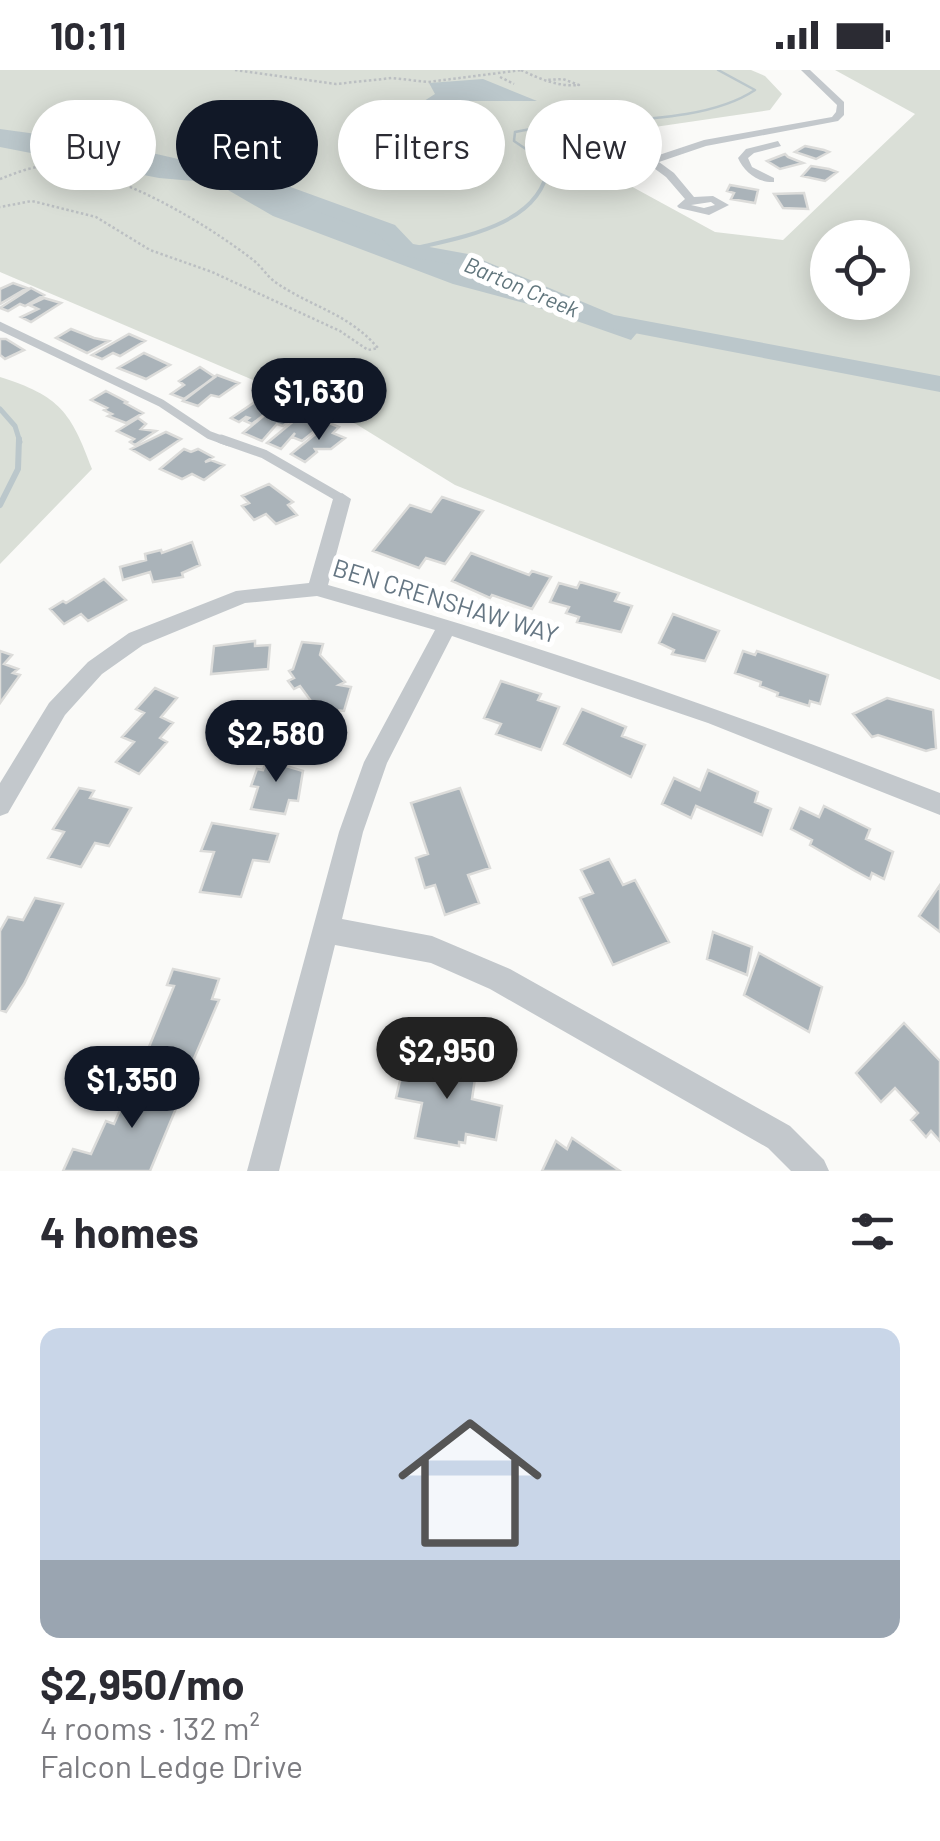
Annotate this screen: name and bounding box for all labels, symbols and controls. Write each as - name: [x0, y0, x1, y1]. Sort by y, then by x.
- text: 10:11: [50, 12, 126, 58]
- chip: Buy: [30, 100, 156, 190]
- chip: Rent: [176, 100, 318, 190]
- chip: Filters: [338, 100, 505, 190]
- chip: New: [525, 100, 662, 190]
- map controls: [810, 220, 910, 320]
- button: locate: [810, 220, 910, 320]
- water label: Barton Creek: [461, 250, 583, 322]
- pin: $1,630: [238, 358, 400, 443]
- text: $1,630: [274, 371, 364, 409]
- street label: BEN CRENSHAW WAY: [330, 551, 562, 649]
- pin: $2,580: [195, 700, 357, 785]
- text: $2,580: [227, 713, 325, 751]
- pin: $2,950: [366, 1017, 528, 1102]
- text: $2,950: [398, 1030, 496, 1068]
- pin: $1,350: [51, 1046, 213, 1131]
- text: $1,350: [87, 1059, 177, 1097]
- icon: filters: [845, 1204, 900, 1259]
- text: 4 homes: [40, 1206, 199, 1256]
- icon: home: [380, 1393, 560, 1573]
- text: $2,950/mo: [40, 1658, 245, 1708]
- text: 4 rooms · 132 m²: [40, 1708, 260, 1746]
- text: Falcon Ledge Drive: [40, 1746, 303, 1784]

